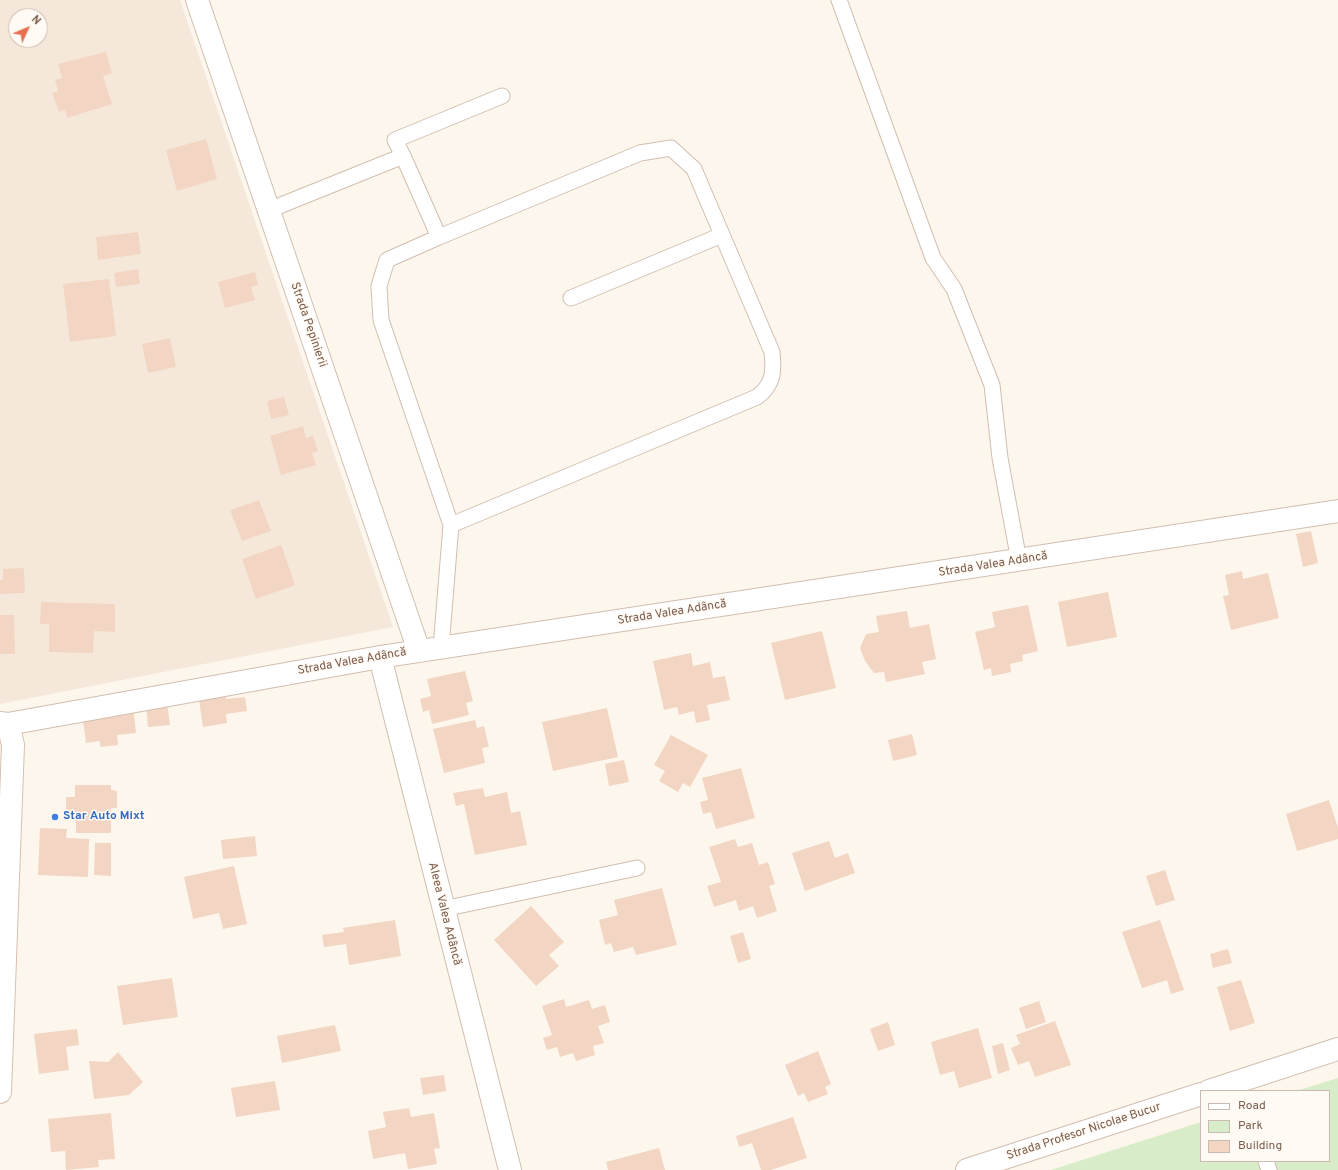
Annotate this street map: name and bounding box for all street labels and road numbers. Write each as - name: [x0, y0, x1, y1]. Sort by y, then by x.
- street label: Strada Pepinierii: [287, 281, 329, 369]
- street label: Strada Valea Adâncă: [938, 549, 1048, 581]
- street label: Strada Valea Adâncă: [617, 597, 727, 629]
- street label: Strada Valea Adâncă: [297, 645, 407, 679]
- street label: Aleea Valea Adâncă: [424, 861, 464, 967]
- street label: Strada Profesor Nicolae Bucur: [1005, 1100, 1163, 1164]

